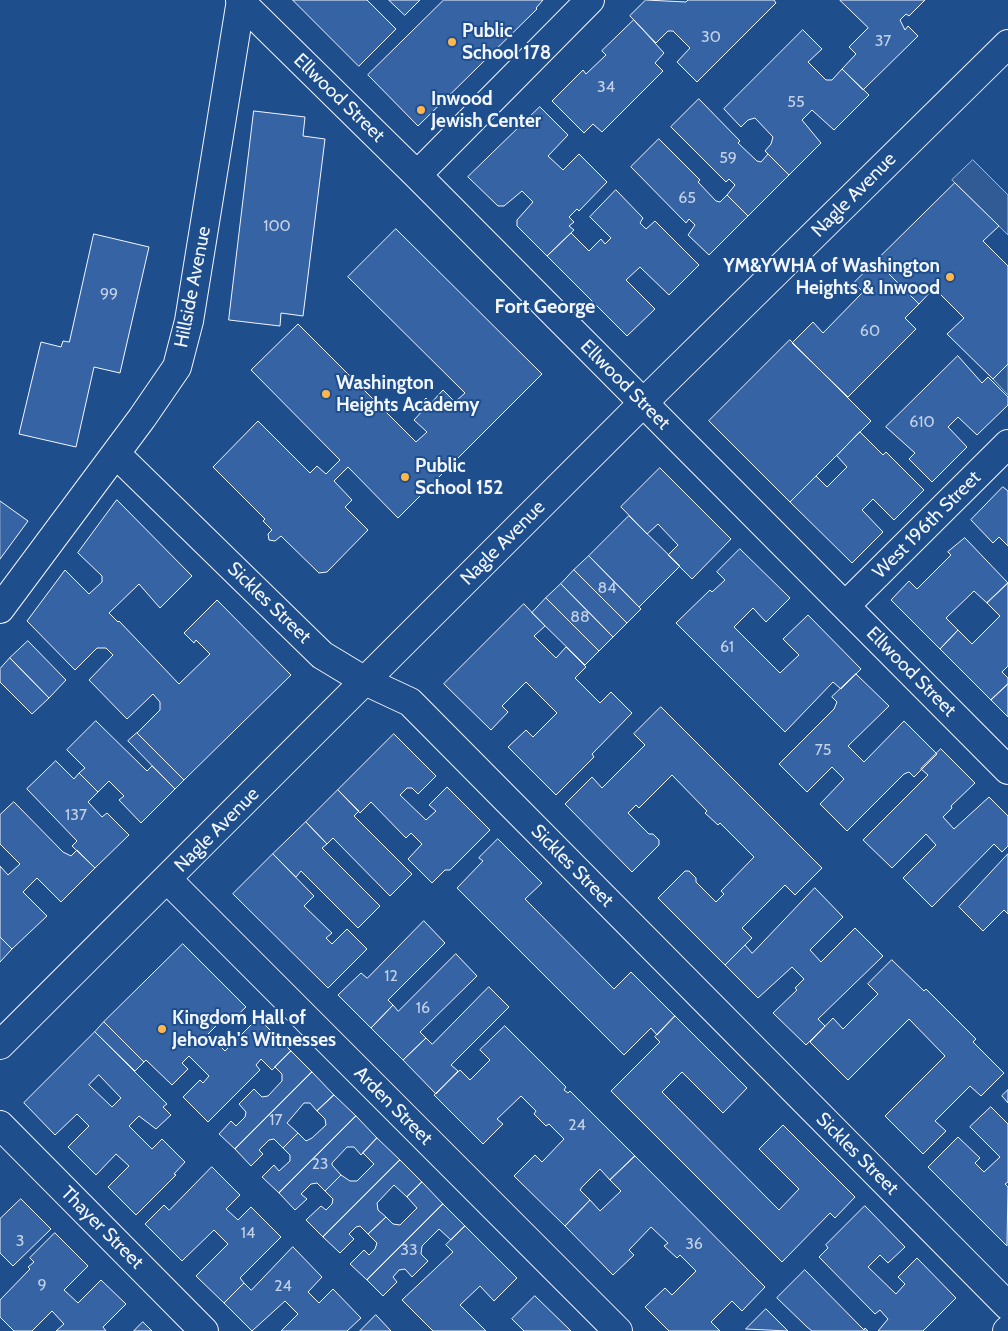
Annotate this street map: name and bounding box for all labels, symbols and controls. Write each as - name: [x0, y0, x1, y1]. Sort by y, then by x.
- place label: Public School 178: [462, 20, 551, 64]
- house number: 30: [701, 27, 721, 47]
- house number: 37: [875, 31, 891, 51]
- marker: Public School 178: [446, 36, 458, 48]
- street label: Ellwood Street: [289, 49, 389, 147]
- house number: 34: [597, 77, 615, 97]
- place label: Inwood Jewish Center: [431, 88, 541, 132]
- house number: 55: [787, 92, 805, 112]
- marker: Inwood Jewish Center: [415, 104, 427, 116]
- house number: 59: [719, 148, 737, 168]
- street label: Nagle Avenue: [807, 148, 901, 242]
- house number: 65: [678, 188, 696, 208]
- house number: 100: [263, 216, 291, 236]
- street label: Hillside Avenue: [170, 224, 216, 350]
- place label: YM&YWHA of Washington Heights & Inwood: [723, 255, 940, 299]
- marker: YM&YWHA of Washington Heights & Inwood: [944, 271, 956, 283]
- house number: 99: [100, 284, 118, 304]
- district label: Fort George: [495, 295, 595, 319]
- house number: 60: [860, 321, 880, 341]
- street label: Ellwood Street: [575, 335, 675, 435]
- place label: Washington Heights Academy: [336, 372, 479, 416]
- marker: Washington Heights Academy: [320, 388, 332, 400]
- house number: 610: [909, 412, 935, 432]
- place label: Public School 152: [415, 455, 503, 499]
- street label: West 196th Street: [868, 466, 986, 584]
- marker: Public School 152: [399, 471, 411, 483]
- street label: Nagle Avenue: [456, 496, 550, 590]
- street label: Sickles Street: [223, 558, 315, 648]
- house number: 84: [598, 578, 616, 598]
- house number: 88: [570, 607, 590, 627]
- street label: Ellwood Street: [861, 622, 961, 722]
- house number: 61: [720, 637, 734, 657]
- house number: 75: [815, 740, 831, 760]
- street label: Nagle Avenue: [170, 783, 264, 877]
- house number: 137: [65, 805, 87, 825]
- street label: Sickles Street: [526, 820, 618, 912]
- house number: 12: [384, 966, 398, 986]
- house number: 16: [416, 998, 430, 1018]
- place label: Kingdom Hall of Jehovah's Witnesses: [172, 1007, 336, 1051]
- marker: Kingdom Hall of Jehovah's Witnesses: [156, 1023, 168, 1035]
- street label: Arden Street: [349, 1062, 437, 1150]
- street label: Sickles Street: [811, 1108, 903, 1200]
- house number: 17: [269, 1110, 283, 1130]
- house number: 24: [568, 1115, 586, 1135]
- house number: 23: [311, 1154, 329, 1174]
- street label: Thayer Street: [56, 1182, 148, 1274]
- house number: 14: [241, 1223, 255, 1243]
- house number: 3: [16, 1231, 24, 1251]
- house number: 36: [685, 1234, 703, 1254]
- house number: 33: [400, 1240, 418, 1260]
- house number: 9: [37, 1275, 47, 1295]
- house number: 24: [274, 1276, 292, 1296]

